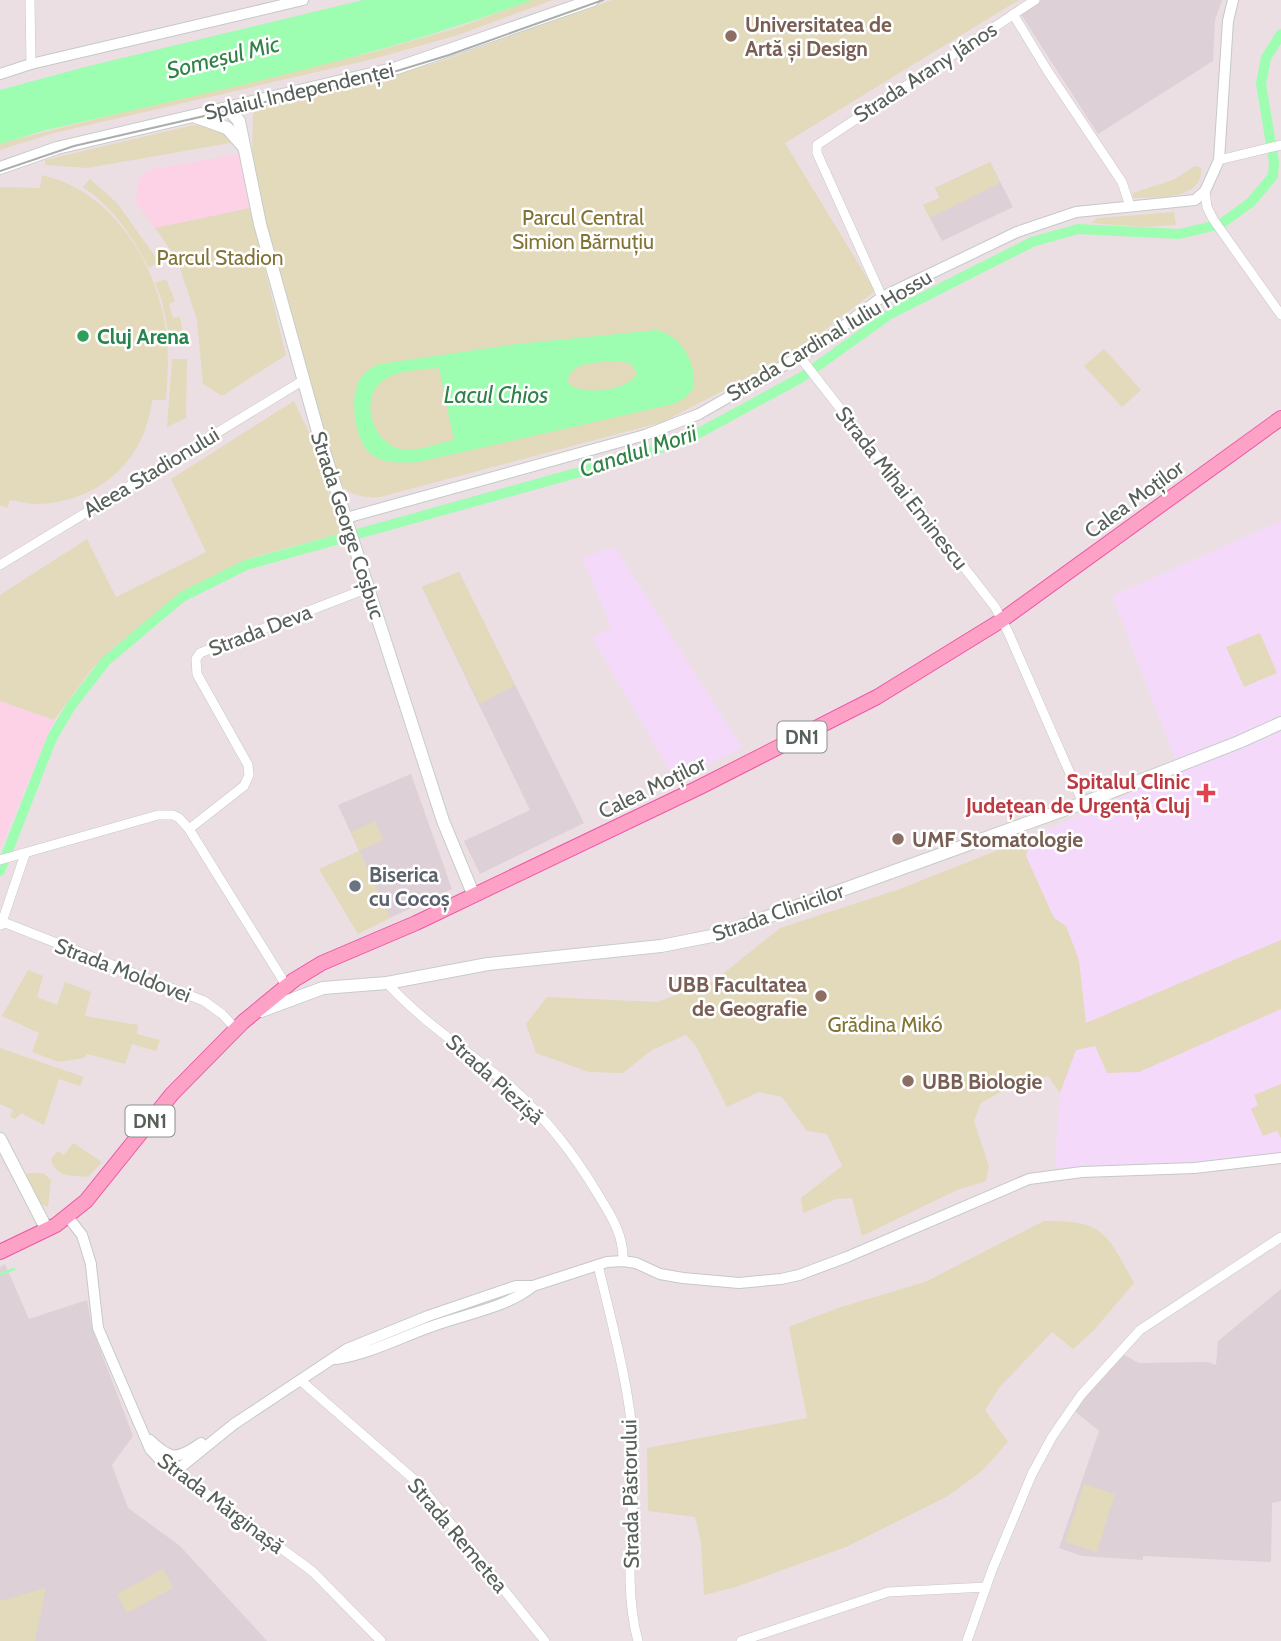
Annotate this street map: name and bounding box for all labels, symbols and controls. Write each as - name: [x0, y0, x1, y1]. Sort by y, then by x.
- place label: Universitatea de Artă și Design: [745, 12, 892, 63]
- street label: Strada Arany János: [849, 16, 1001, 128]
- marker: Universitatea de Artă și Design: [723, 28, 739, 44]
- water label: Someșul Mic: [164, 29, 283, 85]
- street label: Splaiul Independenței: [202, 57, 397, 127]
- park label: Parcul Central Simion Bărnuțiu: [512, 205, 654, 256]
- park label: Parcul Stadion: [157, 245, 283, 270]
- street label: Strada Cardinal Iuliu Hossu: [722, 264, 936, 406]
- place label: Cluj Arena: [97, 324, 190, 349]
- marker: Cluj Arena: [75, 328, 91, 344]
- water label: Lacul Chios: [444, 381, 548, 409]
- street label: Strada Mihai Eminescu: [831, 401, 973, 575]
- water label: Canalul Morii: [576, 418, 701, 483]
- street label: Aleea Stadionului: [79, 422, 223, 522]
- street label: Strada George Coșbuc: [304, 428, 390, 623]
- street label: Calea Moților: [1080, 454, 1190, 545]
- street label: Strada Deva: [205, 599, 315, 661]
- road number: DN1: [778, 722, 826, 752]
- street label: Calea Moților: [594, 750, 711, 826]
- place label: Spitalul Clinic Județean de Urgență Cluj: [965, 769, 1190, 820]
- marker: Spitalul Clinic Județean de Urgență Cluj: [1196, 783, 1216, 803]
- place label: UMF Stomatologie: [912, 827, 1083, 852]
- marker: UMF Stomatologie: [890, 831, 906, 847]
- place label: Biserica cu Cocoș: [369, 862, 450, 913]
- marker: Biserica cu Cocoș: [347, 878, 363, 894]
- street label: Strada Clinicilor: [709, 878, 847, 946]
- street label: Strada Moldovei: [51, 933, 195, 1007]
- place label: UBB Facultatea de Geografie: [668, 972, 808, 1021]
- marker: UBB Facultatea de Geografie: [813, 988, 829, 1004]
- park label: Grădina Mikó: [828, 1012, 943, 1037]
- street label: Strada Piezișă: [440, 1029, 549, 1131]
- place label: UBB Biologie: [922, 1069, 1043, 1094]
- marker: UBB Biologie: [900, 1073, 916, 1089]
- road number: DN1: [125, 1106, 174, 1136]
- street label: Strada Păstorului: [616, 1419, 644, 1569]
- street label: Strada Mărginașă: [152, 1447, 289, 1560]
- street label: Strada Remetea: [403, 1473, 513, 1597]

